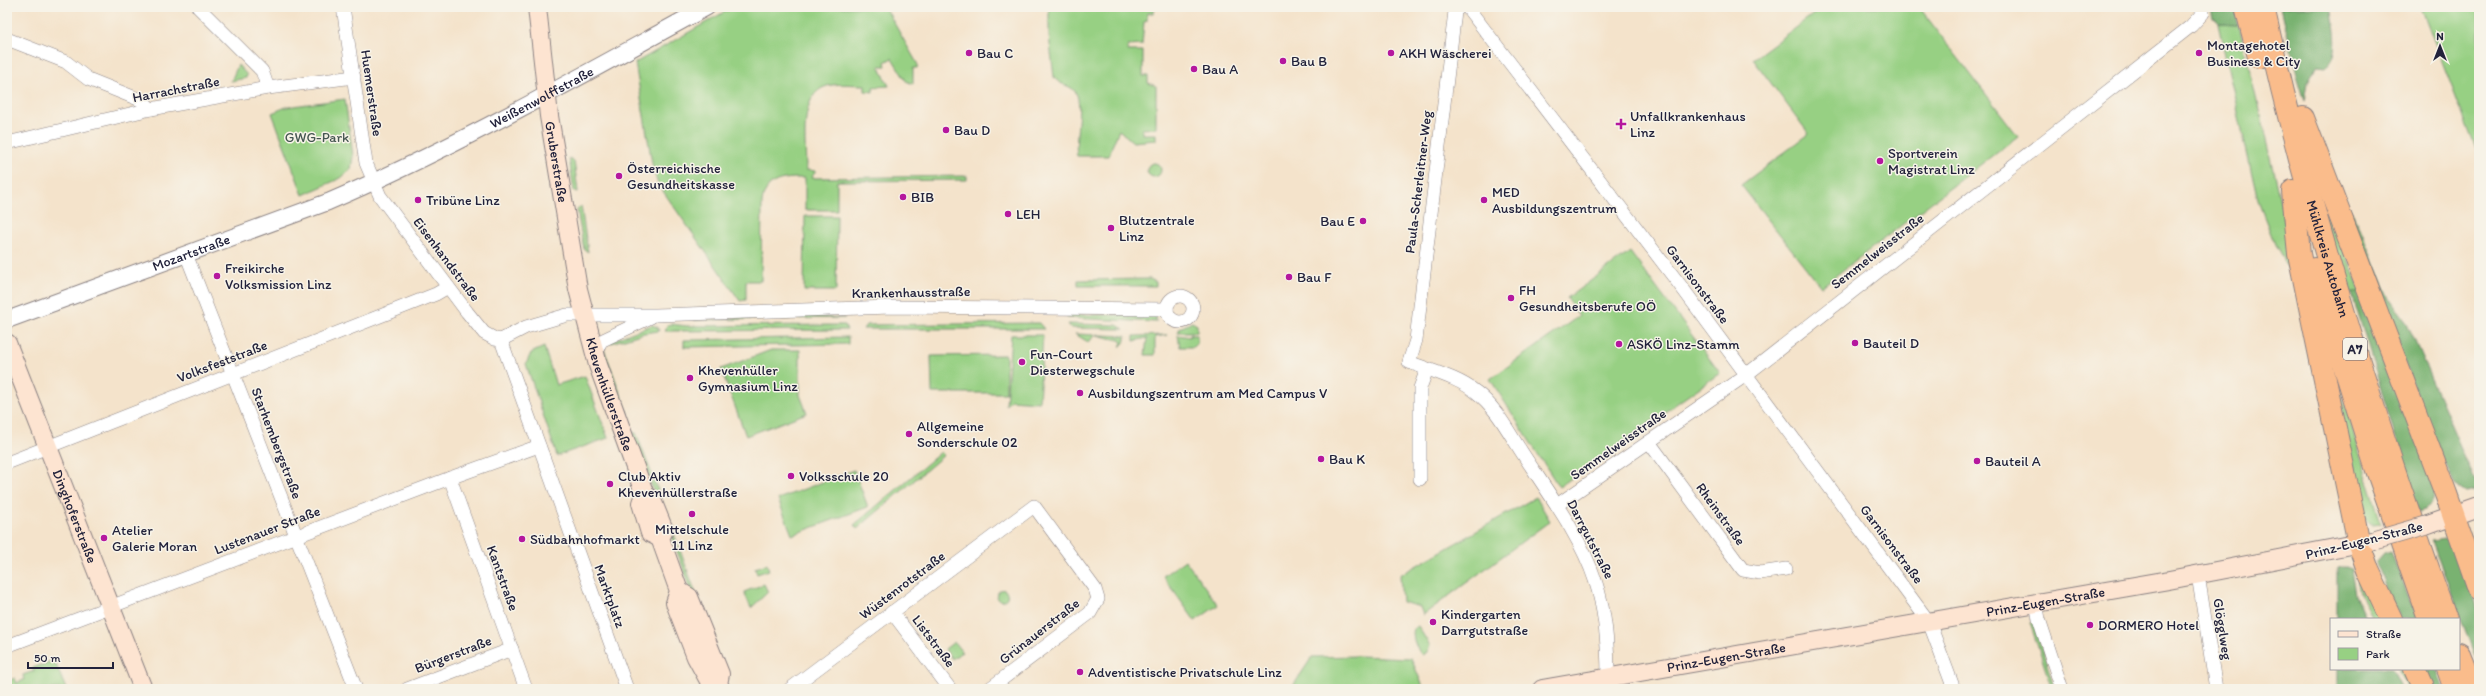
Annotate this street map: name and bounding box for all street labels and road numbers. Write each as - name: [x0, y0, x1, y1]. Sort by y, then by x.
- street label: Huemerstraße: [357, 49, 386, 138]
- street label: Weißenwolffstraße: [487, 63, 597, 132]
- street label: Harrachstraße: [131, 73, 221, 106]
- street label: Paula-Scherleitner-Weg: [1401, 109, 1436, 255]
- street label: Gruberstraße: [541, 120, 571, 204]
- street label: Mühlkreis Autobahn: [2303, 198, 2353, 320]
- street label: Semmelweisstraße: [1827, 210, 1927, 293]
- street label: Eisenhandstraße: [409, 214, 484, 305]
- street label: Mozartstraße: [150, 231, 233, 275]
- street label: Garnisonstraße: [1662, 241, 1733, 327]
- street label: Krankenhausstraße: [852, 283, 971, 302]
- street label: Volksfeststraße: [175, 336, 270, 386]
- street label: Khevenhüllerstraße: [582, 336, 637, 454]
- road number: A7: [2343, 338, 2367, 360]
- street label: Starhembergstraße: [247, 385, 306, 502]
- street label: Semmelweisstraße: [1567, 405, 1670, 484]
- street label: Dinghoferstraße: [49, 467, 101, 566]
- street label: Rheinstraße: [1692, 480, 1749, 549]
- street label: Darrgutstraße: [1563, 497, 1618, 582]
- street label: Garnisonstraße: [1856, 501, 1927, 587]
- street label: Lustenauer Straße: [212, 502, 323, 559]
- street label: Prinz-Eugen-Straße: [2304, 518, 2425, 563]
- street label: Kantstraße: [483, 543, 522, 613]
- street label: Wüstenrotstraße: [856, 547, 949, 623]
- street label: Marktplatz: [590, 562, 629, 631]
- street label: Prinz-Eugen-Straße: [1985, 583, 2107, 621]
- street label: Grünauerstraße: [996, 595, 1083, 668]
- street label: Glögglweg: [2209, 597, 2236, 662]
- street label: Liststraße: [908, 612, 959, 671]
- street label: Bürgerstraße: [412, 632, 494, 677]
- street label: Prinz-Eugen-Straße: [1666, 639, 1787, 676]

